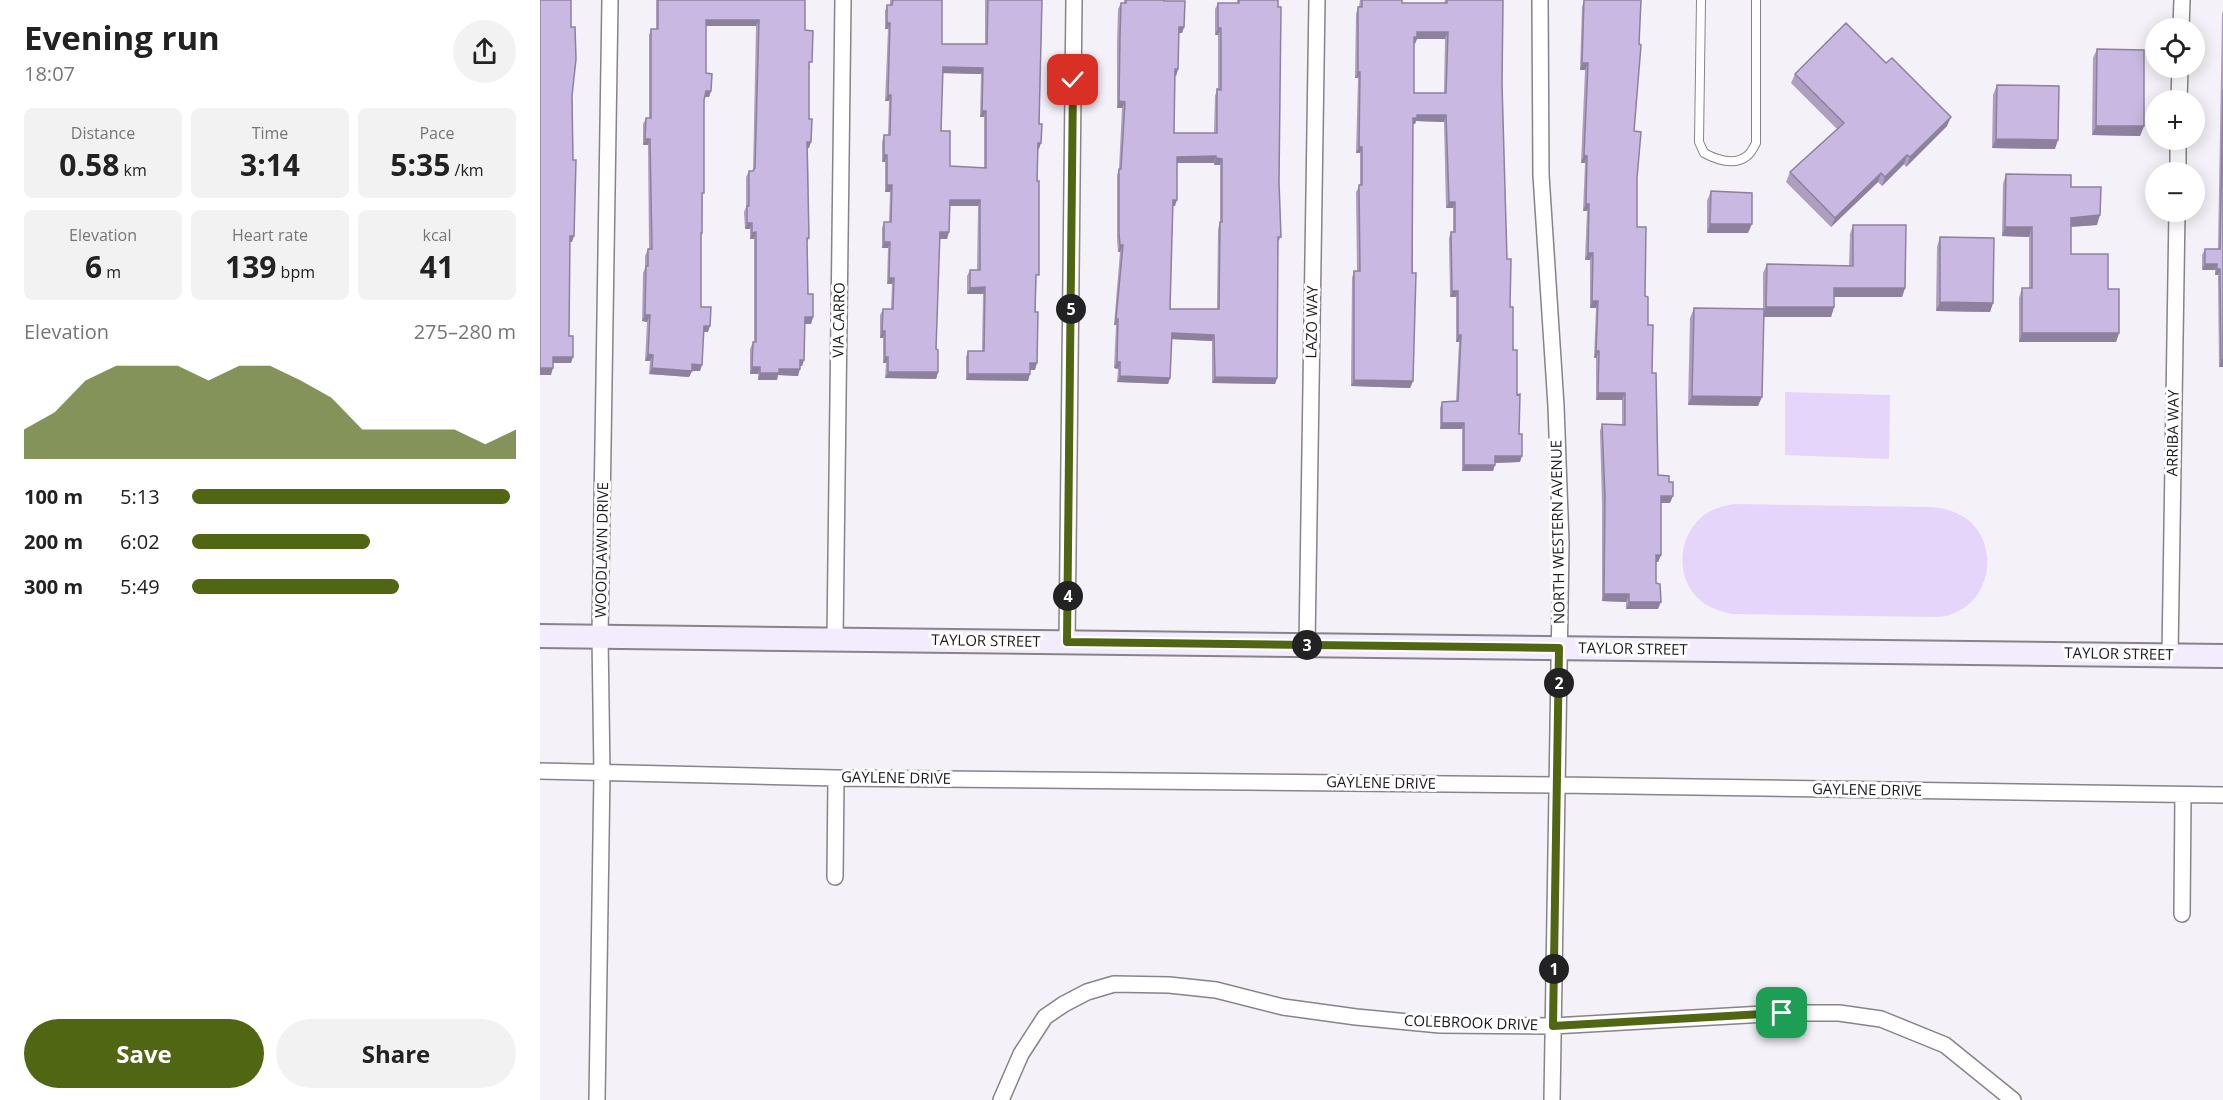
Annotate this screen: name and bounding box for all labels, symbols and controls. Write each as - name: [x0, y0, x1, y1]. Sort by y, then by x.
- text: Evening run: [24, 15, 220, 60]
- map controls: [2145, 18, 2205, 222]
- button: locate: [2145, 18, 2205, 78]
- button: share: [453, 20, 516, 83]
- pin: [1047, 54, 1098, 105]
- text: 18:07: [24, 60, 75, 87]
- icon: check: [1056, 63, 1089, 96]
- button: +: [2145, 90, 2205, 150]
- text: Distance: [71, 122, 135, 144]
- text: Time: [252, 122, 288, 144]
- text: Pace: [419, 122, 455, 144]
- text: 0.58: [59, 144, 119, 185]
- text: 3:14: [240, 144, 300, 185]
- text: 5:35: [390, 144, 450, 185]
- text: km: [119, 159, 147, 181]
- text: /km: [450, 159, 484, 181]
- button: −: [2145, 162, 2205, 222]
- text: Elevation: [69, 224, 137, 246]
- text: Heart rate: [232, 224, 308, 246]
- text: kcal: [423, 224, 452, 246]
- text: 6: [85, 246, 102, 287]
- text: 139: [225, 246, 276, 287]
- text: 41: [420, 246, 454, 287]
- text: m: [102, 261, 121, 283]
- text: bpm: [276, 261, 315, 283]
- street label: VIA CARRO: [827, 282, 849, 358]
- street label: LAZO WAY: [1300, 285, 1322, 359]
- pin: 5: [1056, 294, 1086, 324]
- text: 5: [1066, 298, 1076, 320]
- text: Elevation: [24, 318, 109, 345]
- text: 275–280 m: [414, 318, 516, 345]
- street label: ARRIBA WAY: [2161, 389, 2183, 477]
- street label: NORTH WESTERN AVENUE: [1545, 440, 1569, 624]
- street label: WOODLAWN DRIVE: [590, 482, 612, 618]
- text: 100 m: [24, 483, 83, 510]
- text: 5:13: [120, 483, 160, 510]
- text: 200 m: [24, 528, 83, 555]
- text: 6:02: [120, 528, 160, 555]
- text: 300 m: [24, 573, 83, 600]
- text: 5:49: [120, 573, 160, 600]
- pin: 4: [1053, 581, 1083, 611]
- text: 4: [1063, 585, 1073, 607]
- street label: TAYLOR STREET: [931, 629, 1042, 651]
- pin: 3: [1292, 630, 1322, 660]
- text: 3: [1302, 634, 1312, 656]
- street label: TAYLOR STREET: [1578, 637, 1689, 659]
- street label: TAYLOR STREET: [2064, 642, 2175, 664]
- pin: 2: [1544, 668, 1574, 698]
- text: 2: [1554, 672, 1564, 694]
- street label: GAYLENE DRIVE: [841, 766, 951, 788]
- street label: GAYLENE DRIVE: [1326, 771, 1436, 793]
- street label: GAYLENE DRIVE: [1812, 778, 1922, 800]
- pin: 1: [1539, 954, 1569, 984]
- text: 1: [1549, 958, 1559, 980]
- pin: [1756, 987, 1807, 1038]
- icon: arrive: [1765, 996, 1798, 1029]
- street label: COLEBROOK DRIVE: [1404, 1010, 1538, 1034]
- button: Save: [24, 1019, 264, 1088]
- button: Share: [276, 1019, 516, 1088]

